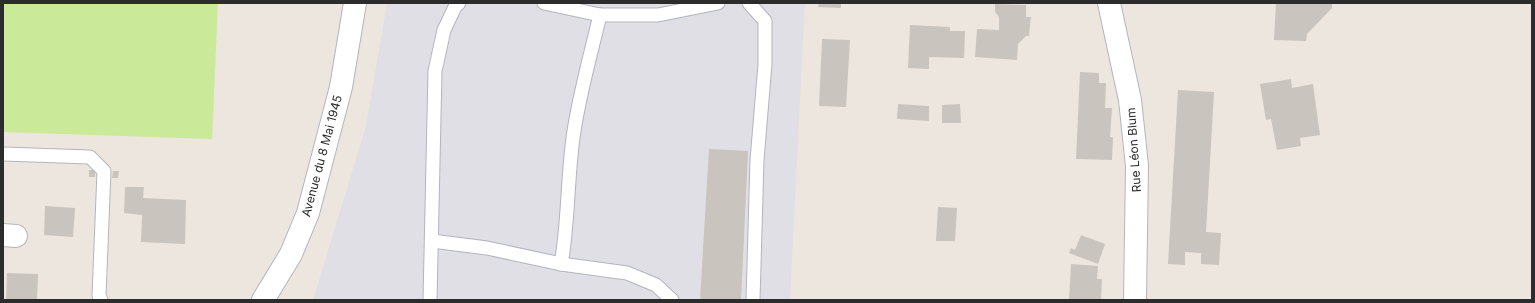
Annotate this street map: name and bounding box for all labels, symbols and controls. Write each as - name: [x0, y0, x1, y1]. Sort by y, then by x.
- street label: Avenue du 8 Mai 1945: [298, 93, 345, 218]
- street label: Rue Léon Blum: [1123, 107, 1144, 193]

